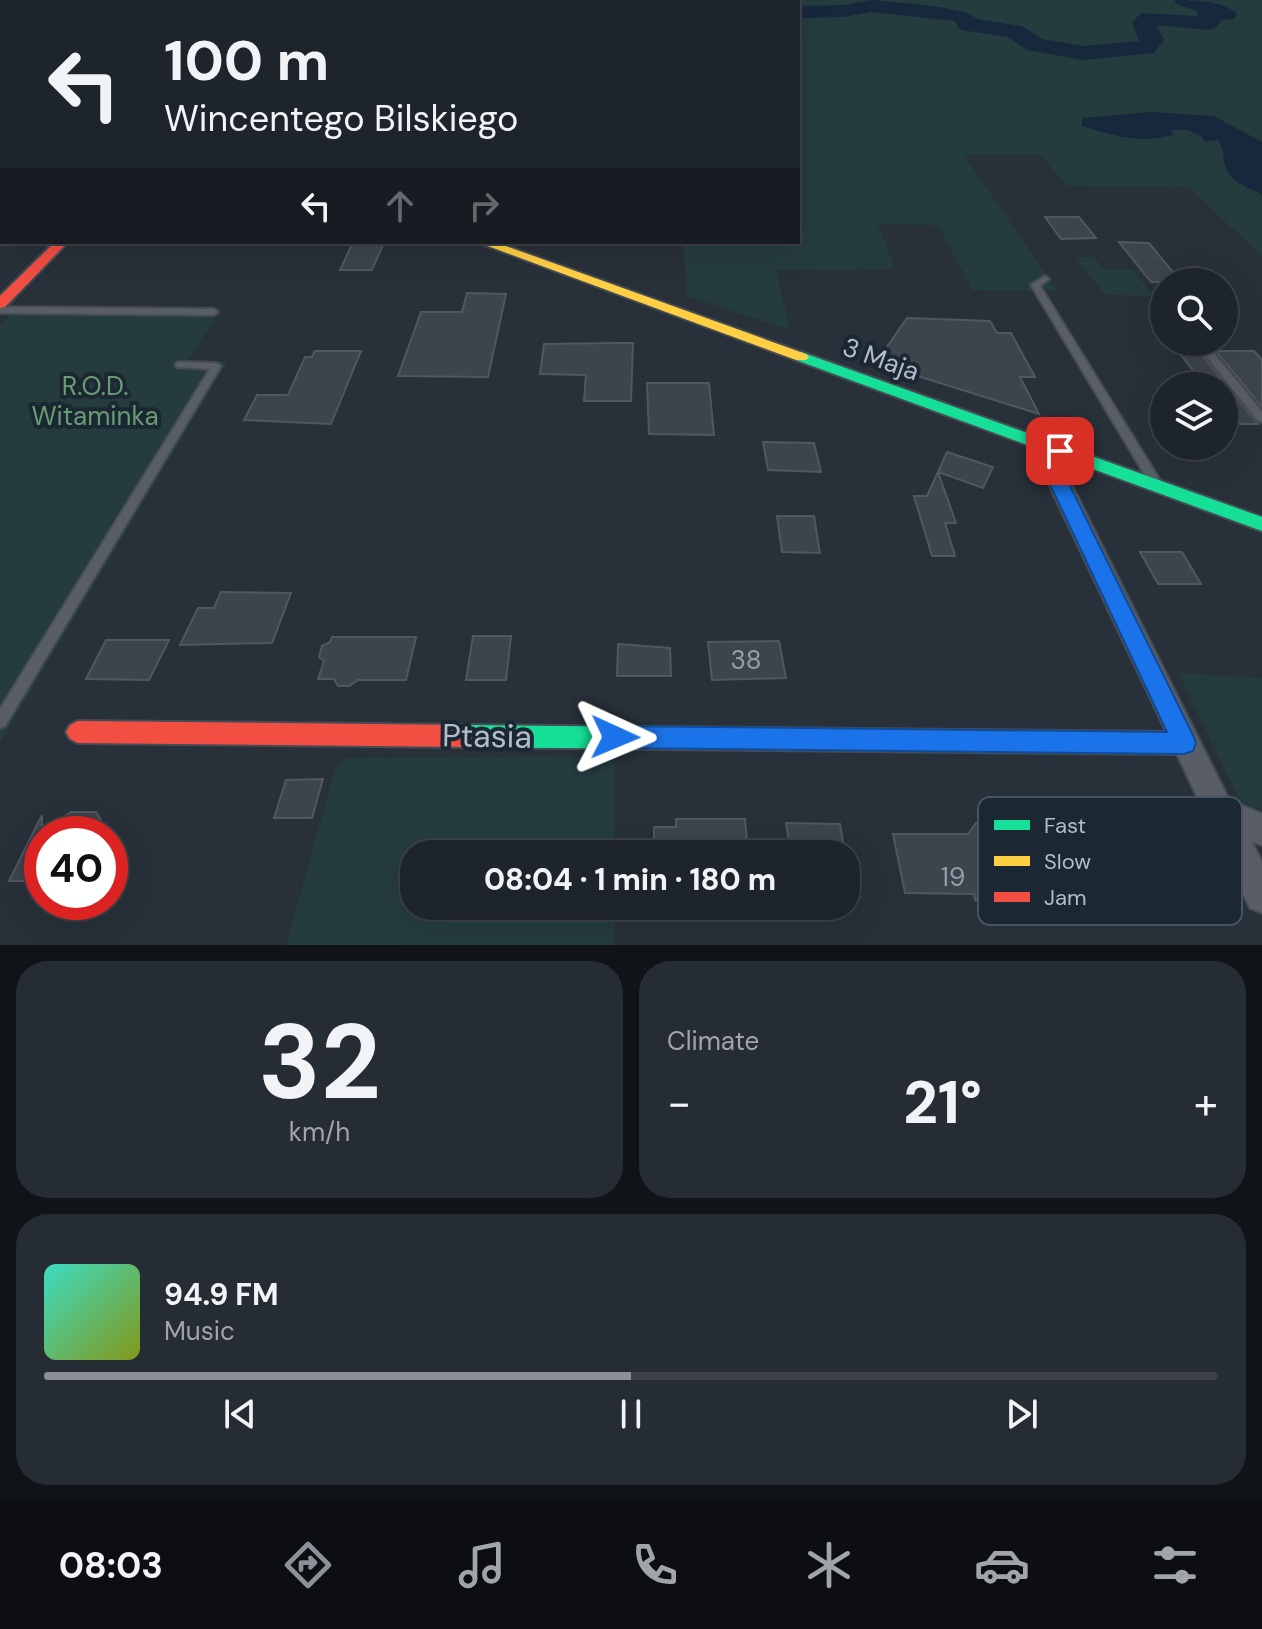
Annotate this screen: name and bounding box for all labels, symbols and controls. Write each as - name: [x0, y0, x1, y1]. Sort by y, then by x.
- text: 100 m: [164, 24, 329, 97]
- icon: left: [32, 32, 136, 136]
- text: Wincentego Bilskiego: [164, 95, 518, 142]
- icon: left: [294, 184, 338, 228]
- icon: ahead: [378, 184, 422, 228]
- icon: right: [462, 184, 506, 228]
- map controls: [1150, 268, 1238, 460]
- button: search: [1150, 268, 1238, 356]
- street label: 3 Maja: [838, 330, 924, 388]
- park label: R.O.D. Witaminka: [31, 369, 159, 433]
- button: layers: [1150, 372, 1238, 460]
- pin: [1026, 417, 1094, 485]
- icon: arrive: [1038, 429, 1082, 473]
- house number: 38: [730, 643, 762, 677]
- position arrow: [573, 695, 657, 779]
- street label: Ptasia: [442, 714, 532, 758]
- legend: [978, 797, 1242, 925]
- text: Fast: [1044, 811, 1086, 840]
- speed limit sign: 40: [24, 816, 128, 920]
- text: Slow: [1044, 847, 1091, 876]
- text: 08:04 · 1 min · 180 m: [484, 860, 776, 899]
- house number: 19: [941, 860, 965, 894]
- text: Jam: [1044, 883, 1087, 912]
- text: 32: [258, 995, 381, 1130]
- text: Climate: [667, 1024, 759, 1058]
- text: 21°: [903, 1063, 982, 1142]
- text: −: [667, 1074, 691, 1132]
- text: +: [1194, 1074, 1218, 1132]
- text: km/h: [289, 1115, 350, 1149]
- text: 94.9 FM: [164, 1275, 279, 1314]
- text: Music: [164, 1314, 235, 1348]
- icon: previous: [218, 1392, 262, 1436]
- icon: pause: [609, 1392, 653, 1436]
- icon: next: [1000, 1392, 1044, 1436]
- icon: directions: [280, 1537, 336, 1593]
- icon: music: [454, 1537, 510, 1593]
- icon: phone: [627, 1537, 683, 1593]
- icon: climate: [801, 1537, 857, 1593]
- icon: car: [974, 1537, 1030, 1593]
- icon: filters: [1147, 1537, 1203, 1593]
- text: 08:03: [59, 1542, 163, 1589]

